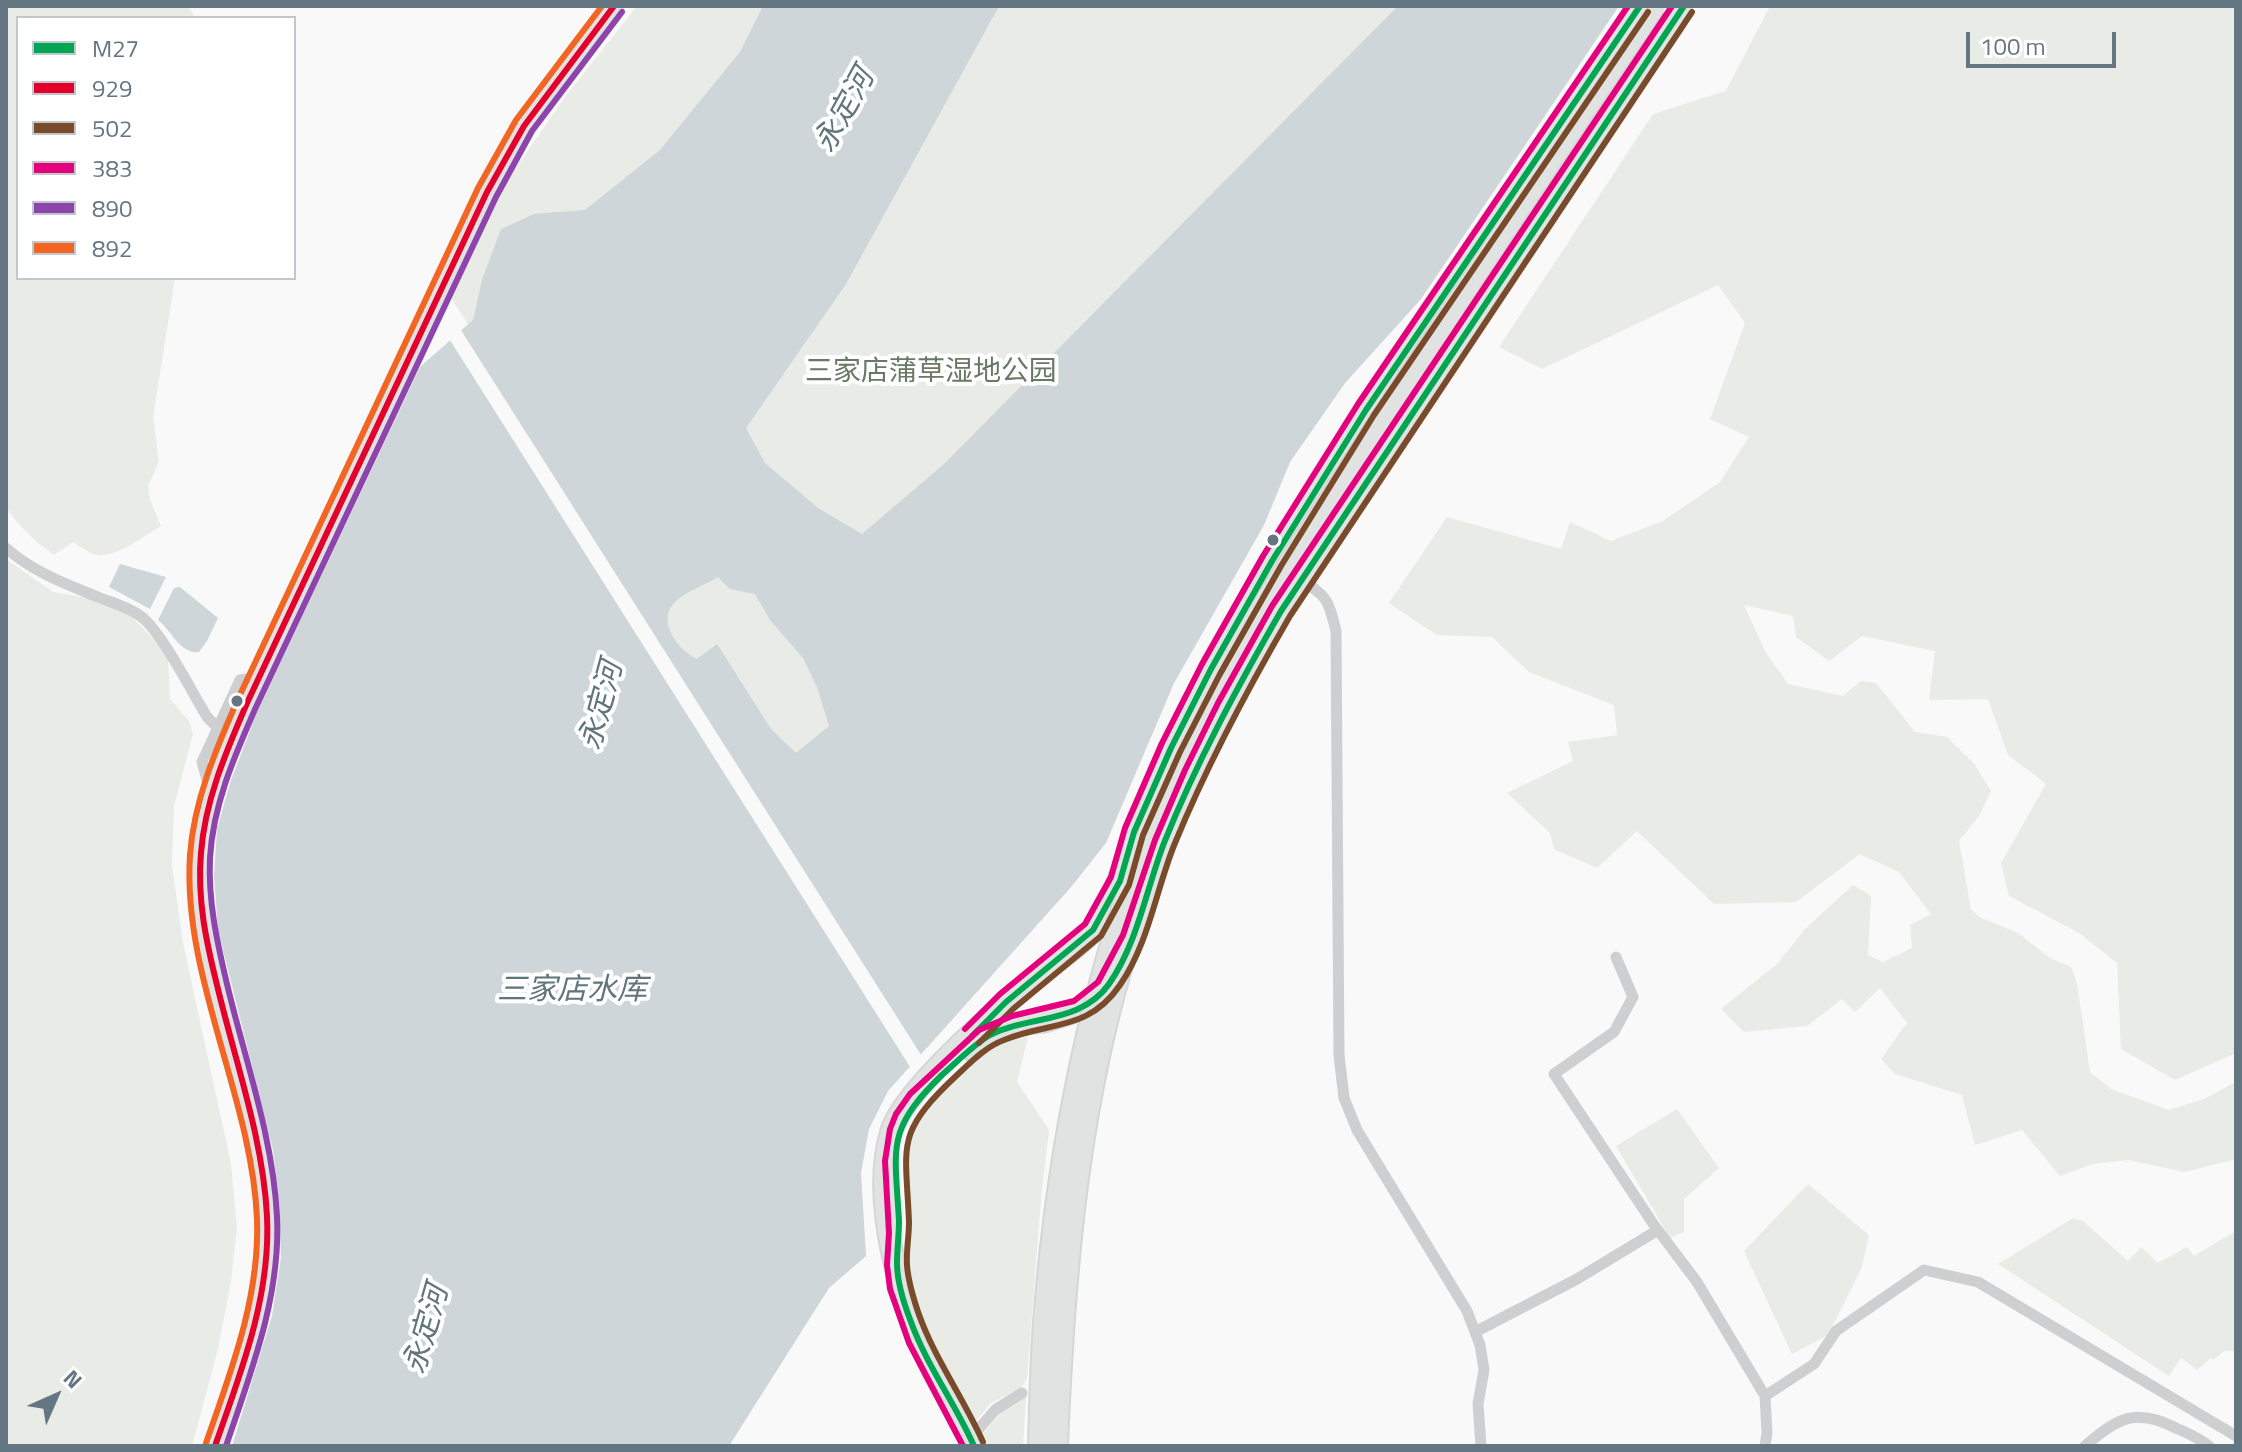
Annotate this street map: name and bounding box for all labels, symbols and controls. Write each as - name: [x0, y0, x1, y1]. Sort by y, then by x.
- legend: [16, 16, 296, 280]
- scale bar: [1970, 16, 2120, 66]
- text: 100 m: [1980, 28, 2046, 64]
- text: M27: [92, 30, 139, 66]
- water label: 永定河: [808, 63, 884, 159]
- text: 929: [92, 70, 132, 106]
- text: 502: [92, 110, 132, 146]
- text: 383: [92, 150, 132, 186]
- text: 890: [92, 190, 132, 226]
- text: 892: [92, 230, 132, 266]
- park label: 三家店蒲草湿地公园: [805, 356, 1057, 390]
- unlabelled marker: [1265, 532, 1281, 548]
- water label: 永定河: [574, 658, 632, 754]
- unlabelled marker: [229, 693, 245, 709]
- water label: 三家店水库: [497, 974, 647, 1010]
- water label: 永定河: [398, 1282, 458, 1378]
- north arrow: [16, 1356, 96, 1436]
- text: N: [56, 1362, 90, 1396]

